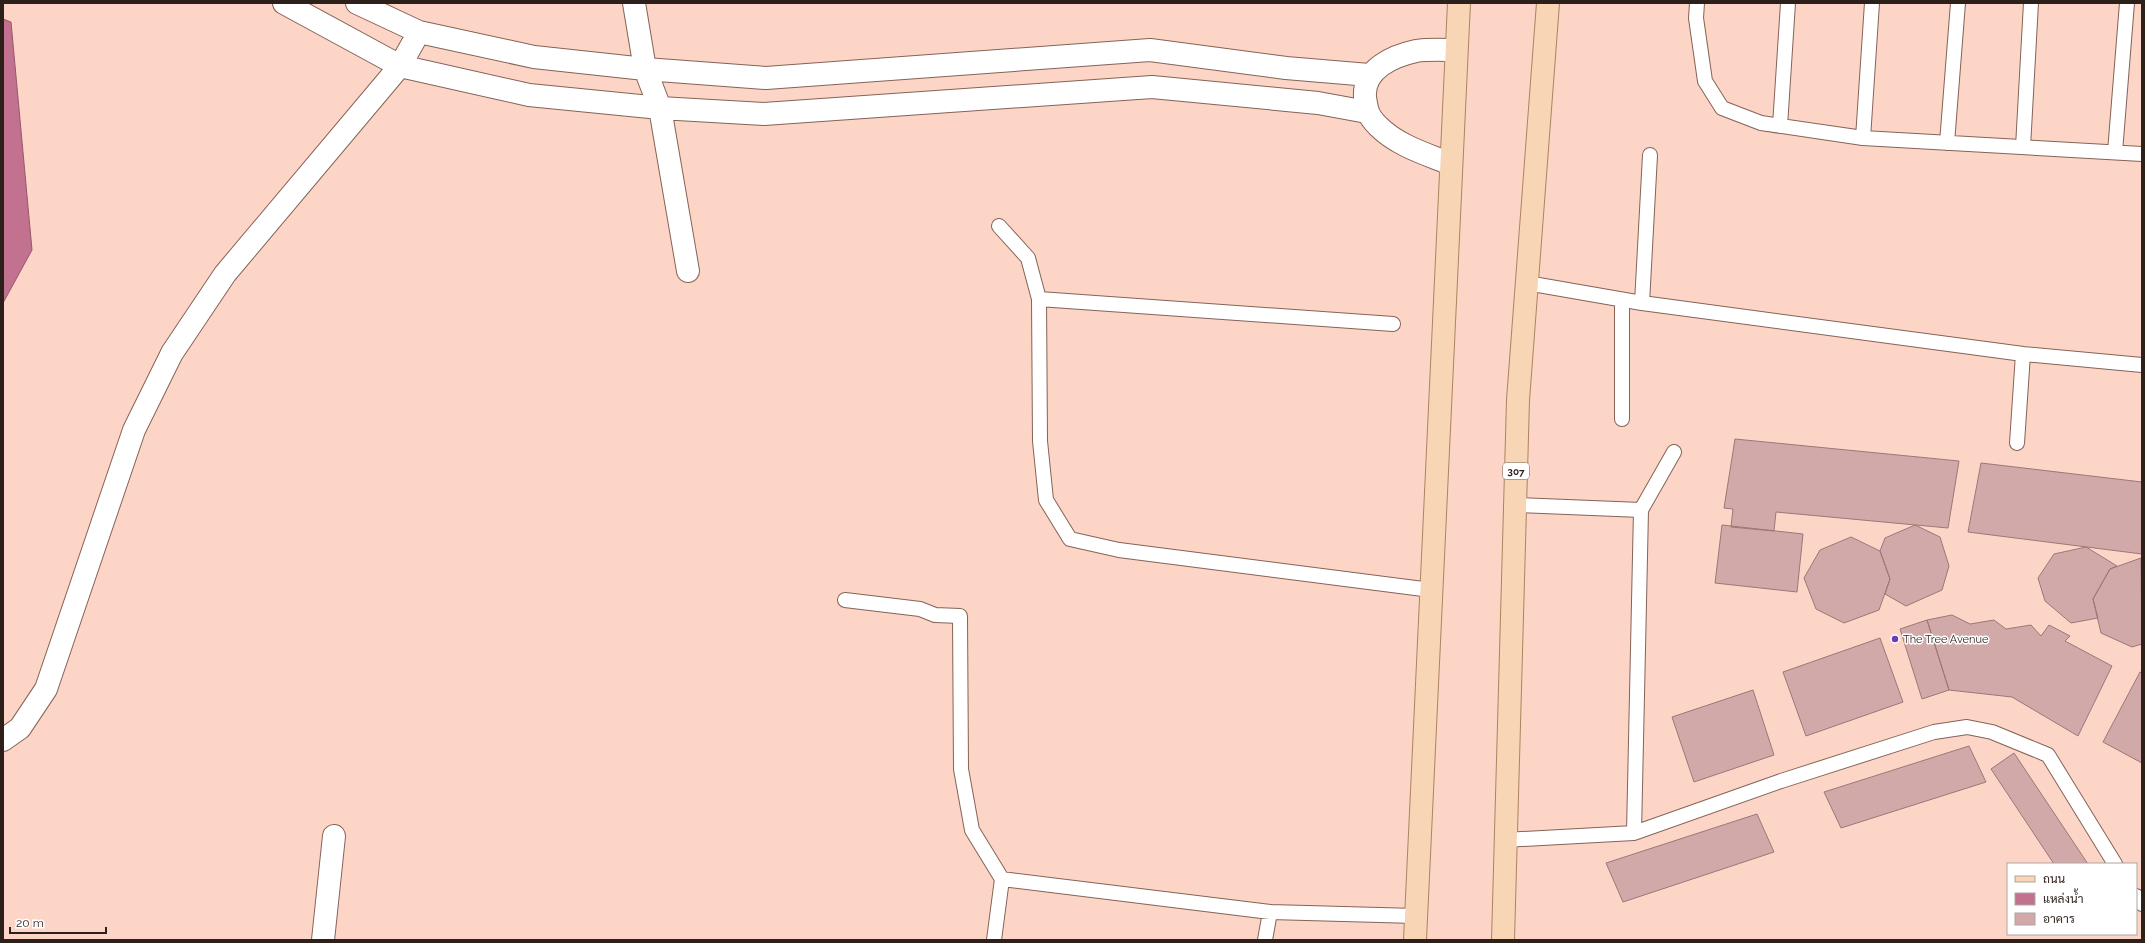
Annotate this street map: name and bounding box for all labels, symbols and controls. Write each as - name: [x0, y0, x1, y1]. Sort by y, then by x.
- road number: 307: [1503, 463, 1529, 479]
- place label: The Tree Avenue: [1903, 633, 1989, 646]
- marker: The Tree Avenue: [1890, 634, 1900, 644]
- legend: [2007, 863, 2137, 935]
- text: ถนน: [2043, 872, 2066, 886]
- text: แหล่งน้ำ: [2043, 888, 2083, 906]
- scale bar: [10, 909, 106, 935]
- text: อาคาร: [2043, 912, 2075, 926]
- text: 20 m: [16, 916, 44, 930]

